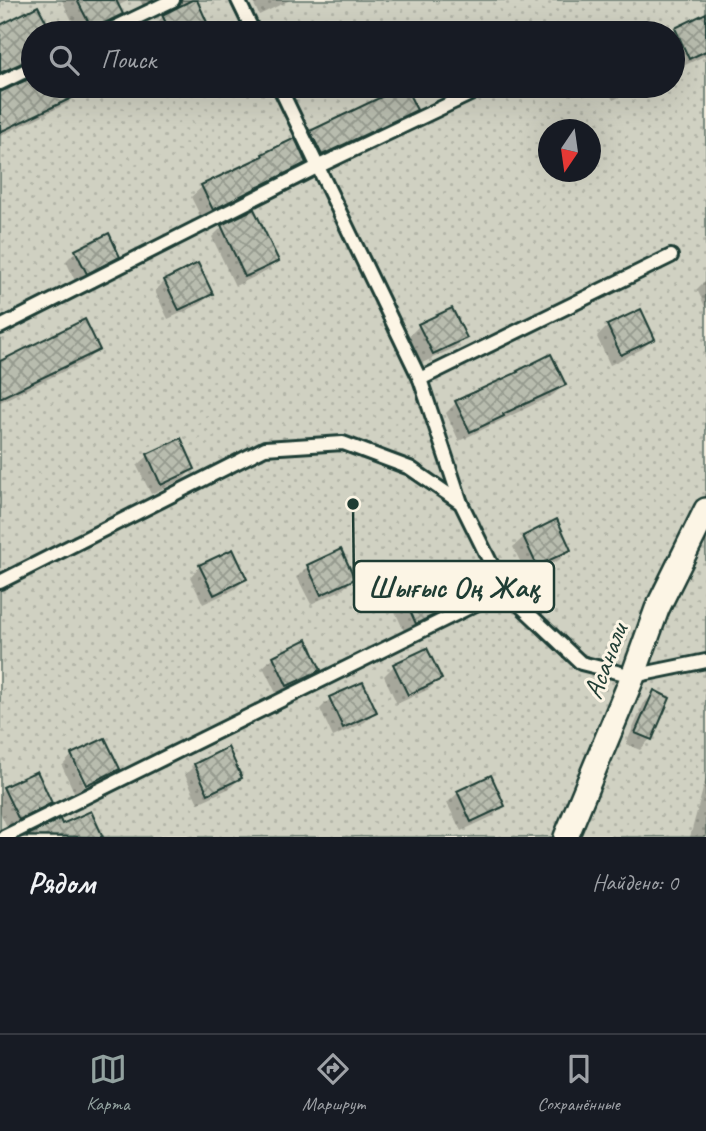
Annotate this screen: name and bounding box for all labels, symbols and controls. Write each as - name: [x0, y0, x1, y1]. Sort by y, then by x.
- search box: [21, 21, 685, 98]
- icon: search: [45, 41, 83, 79]
- text: Поиск: [101, 43, 156, 76]
- north arrow: [538, 119, 601, 182]
- callout: Шығыс Оң Жақ: [354, 561, 554, 612]
- text: Шығыс Оң Жақ: [368, 568, 542, 606]
- street label: Асанали: [575, 616, 636, 704]
- text: Рядом: [28, 864, 95, 902]
- text: Найдено: 0: [592, 868, 678, 897]
- tab: Карта: [86, 1050, 130, 1116]
- tab: Маршрут: [302, 1050, 365, 1116]
- tab: Сохранённые: [537, 1050, 620, 1116]

